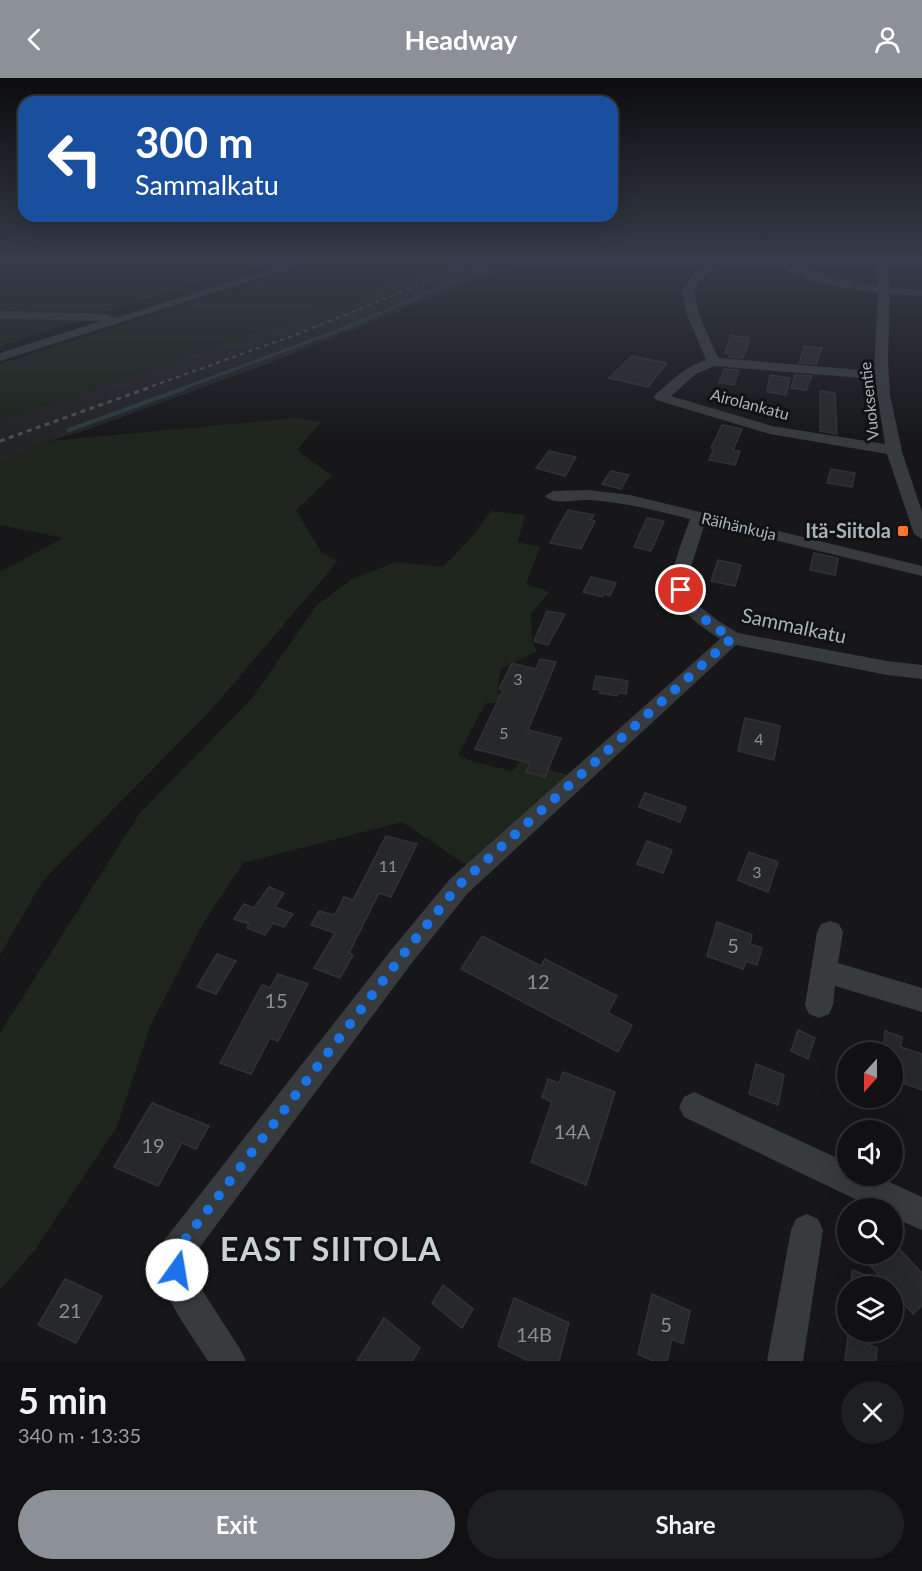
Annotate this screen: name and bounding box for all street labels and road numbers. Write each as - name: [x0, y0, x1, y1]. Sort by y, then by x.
- street label: Vuoksentie: [855, 361, 882, 441]
- street label: Airolankatu: [709, 384, 791, 423]
- street label: Räihänkuja: [700, 508, 778, 543]
- street label: Sammalkatu: [740, 602, 849, 648]

